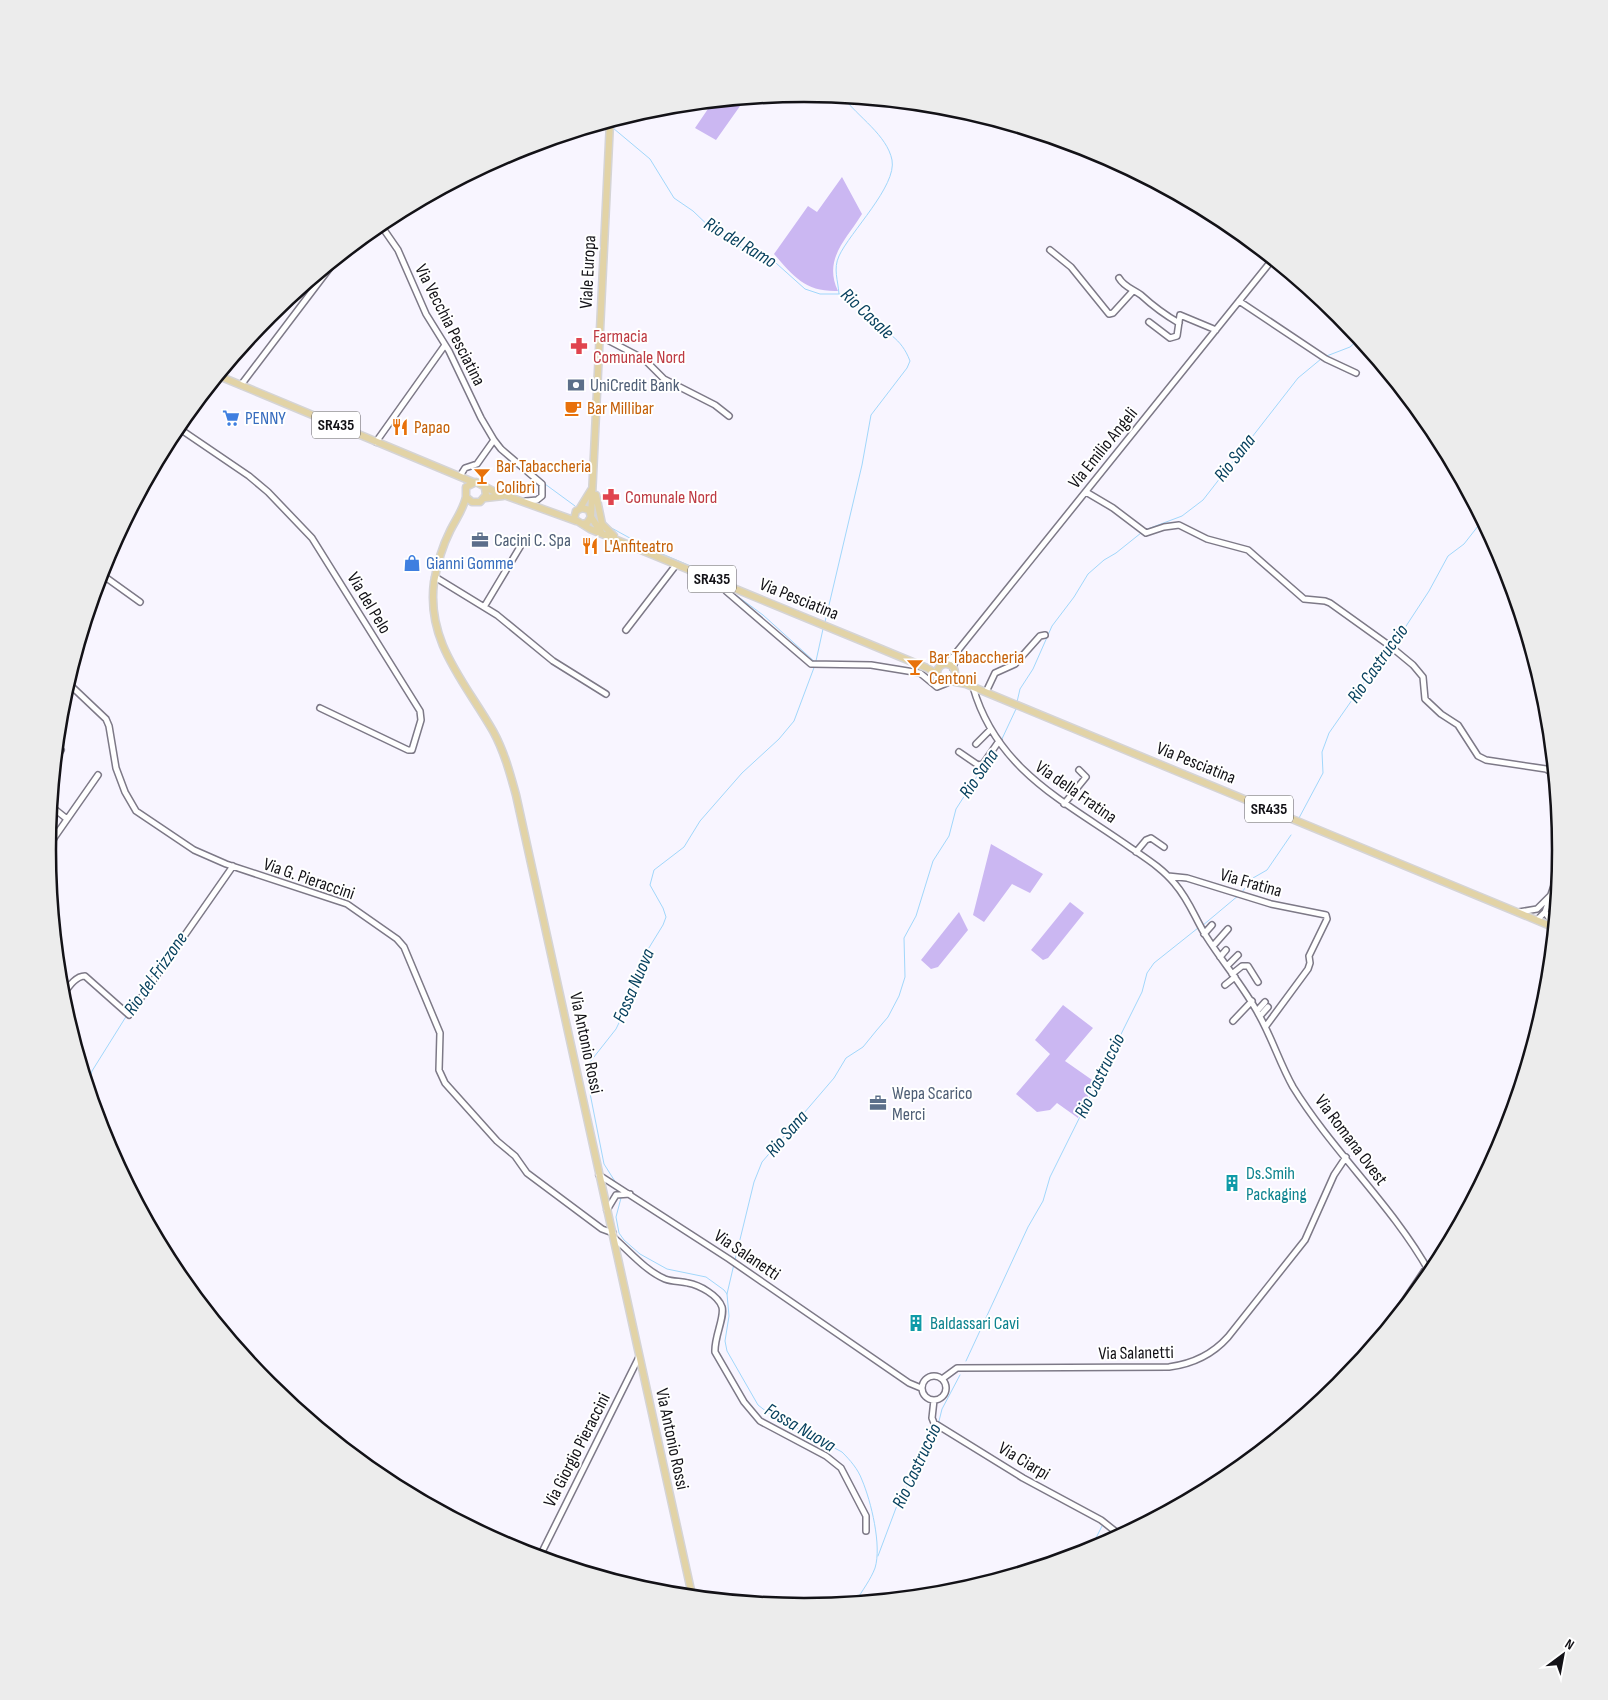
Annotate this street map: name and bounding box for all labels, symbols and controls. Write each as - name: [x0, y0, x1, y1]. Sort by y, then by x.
- water label: Rio del Ramo: [700, 213, 781, 274]
- street label: Viale Europa: [576, 235, 600, 309]
- street label: Via Vecchia Pesciatina: [410, 261, 490, 389]
- water label: Rio Casale: [836, 284, 899, 345]
- place label: Farmacia Comunale Nord: [593, 326, 685, 368]
- pharmacy icon: Farmacia Comunale Nord: [569, 336, 589, 356]
- bank icon: UniCredit Bank: [566, 375, 586, 395]
- place label: UniCredit Bank: [590, 375, 680, 396]
- cafe icon: Bar Millibar: [563, 398, 583, 418]
- place label: Bar Millibar: [587, 398, 654, 419]
- street label: Via Emilio Angeli: [1064, 403, 1142, 493]
- supermarket icon: PENNY: [221, 408, 241, 428]
- place label: PENNY: [245, 408, 286, 429]
- road number: SR435: [312, 412, 360, 438]
- restaurant icon: Papao: [390, 417, 410, 437]
- place label: Papao: [414, 417, 450, 438]
- water label: Rio Sana: [1209, 429, 1261, 486]
- place label: Bar Tabaccheria Colibrì: [496, 456, 591, 498]
- bar icon: Bar Tabaccheria Colibrì: [472, 466, 492, 486]
- pharmacy icon: Comunale Nord: [601, 487, 621, 507]
- place label: Comunale Nord: [625, 487, 717, 508]
- office icon: Cacini C. Spa: [470, 530, 490, 550]
- place label: Cacini C. Spa: [494, 530, 571, 551]
- restaurant icon: L'Anfiteatro: [580, 536, 600, 556]
- place label: L'Anfiteatro: [604, 536, 673, 557]
- shop icon: Gianni Gomme: [402, 553, 422, 573]
- place label: Gianni Gomme: [426, 553, 514, 574]
- road number: SR435: [688, 566, 736, 592]
- street label: Via del Pelo: [343, 569, 395, 637]
- street label: Via Pesciatina: [756, 574, 842, 624]
- water label: Rio Castruccio: [1343, 620, 1414, 708]
- place label: Bar Tabaccheria Centoni: [929, 647, 1024, 689]
- bar icon: Bar Tabaccheria Centoni: [905, 657, 925, 677]
- street label: Via Pesciatina: [1153, 738, 1239, 788]
- water label: Rio Sana: [954, 745, 1004, 803]
- street label: Via della Fratina: [1031, 756, 1121, 828]
- road number: SR435: [1245, 796, 1293, 822]
- street label: Via G. Pieraccini: [261, 854, 357, 904]
- street label: Via Fratina: [1218, 864, 1284, 902]
- water label: Rio del Frizzone: [119, 928, 193, 1020]
- water label: Fossa Nuova: [608, 945, 660, 1026]
- street label: Via Antonio Rossi: [565, 990, 607, 1096]
- water label: Rio Castruccio: [1070, 1030, 1130, 1122]
- place label: Wepa Scarico Merci: [892, 1083, 973, 1125]
- street label: Via Romana Ovest: [1310, 1091, 1392, 1190]
- office icon: Wepa Scarico Merci: [868, 1093, 888, 1113]
- water label: Rio Sana: [761, 1106, 814, 1162]
- place label: Ds.Smih Packaging: [1246, 1163, 1307, 1205]
- building icon: Ds.Smih Packaging: [1222, 1173, 1242, 1193]
- street label: Via Salanetti: [710, 1225, 784, 1285]
- building icon: Baldassari Cavi: [906, 1313, 926, 1333]
- place label: Baldassari Cavi: [930, 1313, 1019, 1334]
- street label: Via Salanetti: [1098, 1342, 1174, 1364]
- street label: Via Antonio Rossi: [651, 1386, 693, 1492]
- street label: Via Giorgio Pieraccini: [539, 1389, 615, 1511]
- water label: Fossa Nuova: [760, 1399, 840, 1458]
- water label: Rio Castruccio: [887, 1420, 947, 1512]
- street label: Via Ciarpi: [994, 1438, 1054, 1484]
- north arrow: [1538, 1630, 1588, 1680]
- text: N: [1562, 1635, 1577, 1654]

